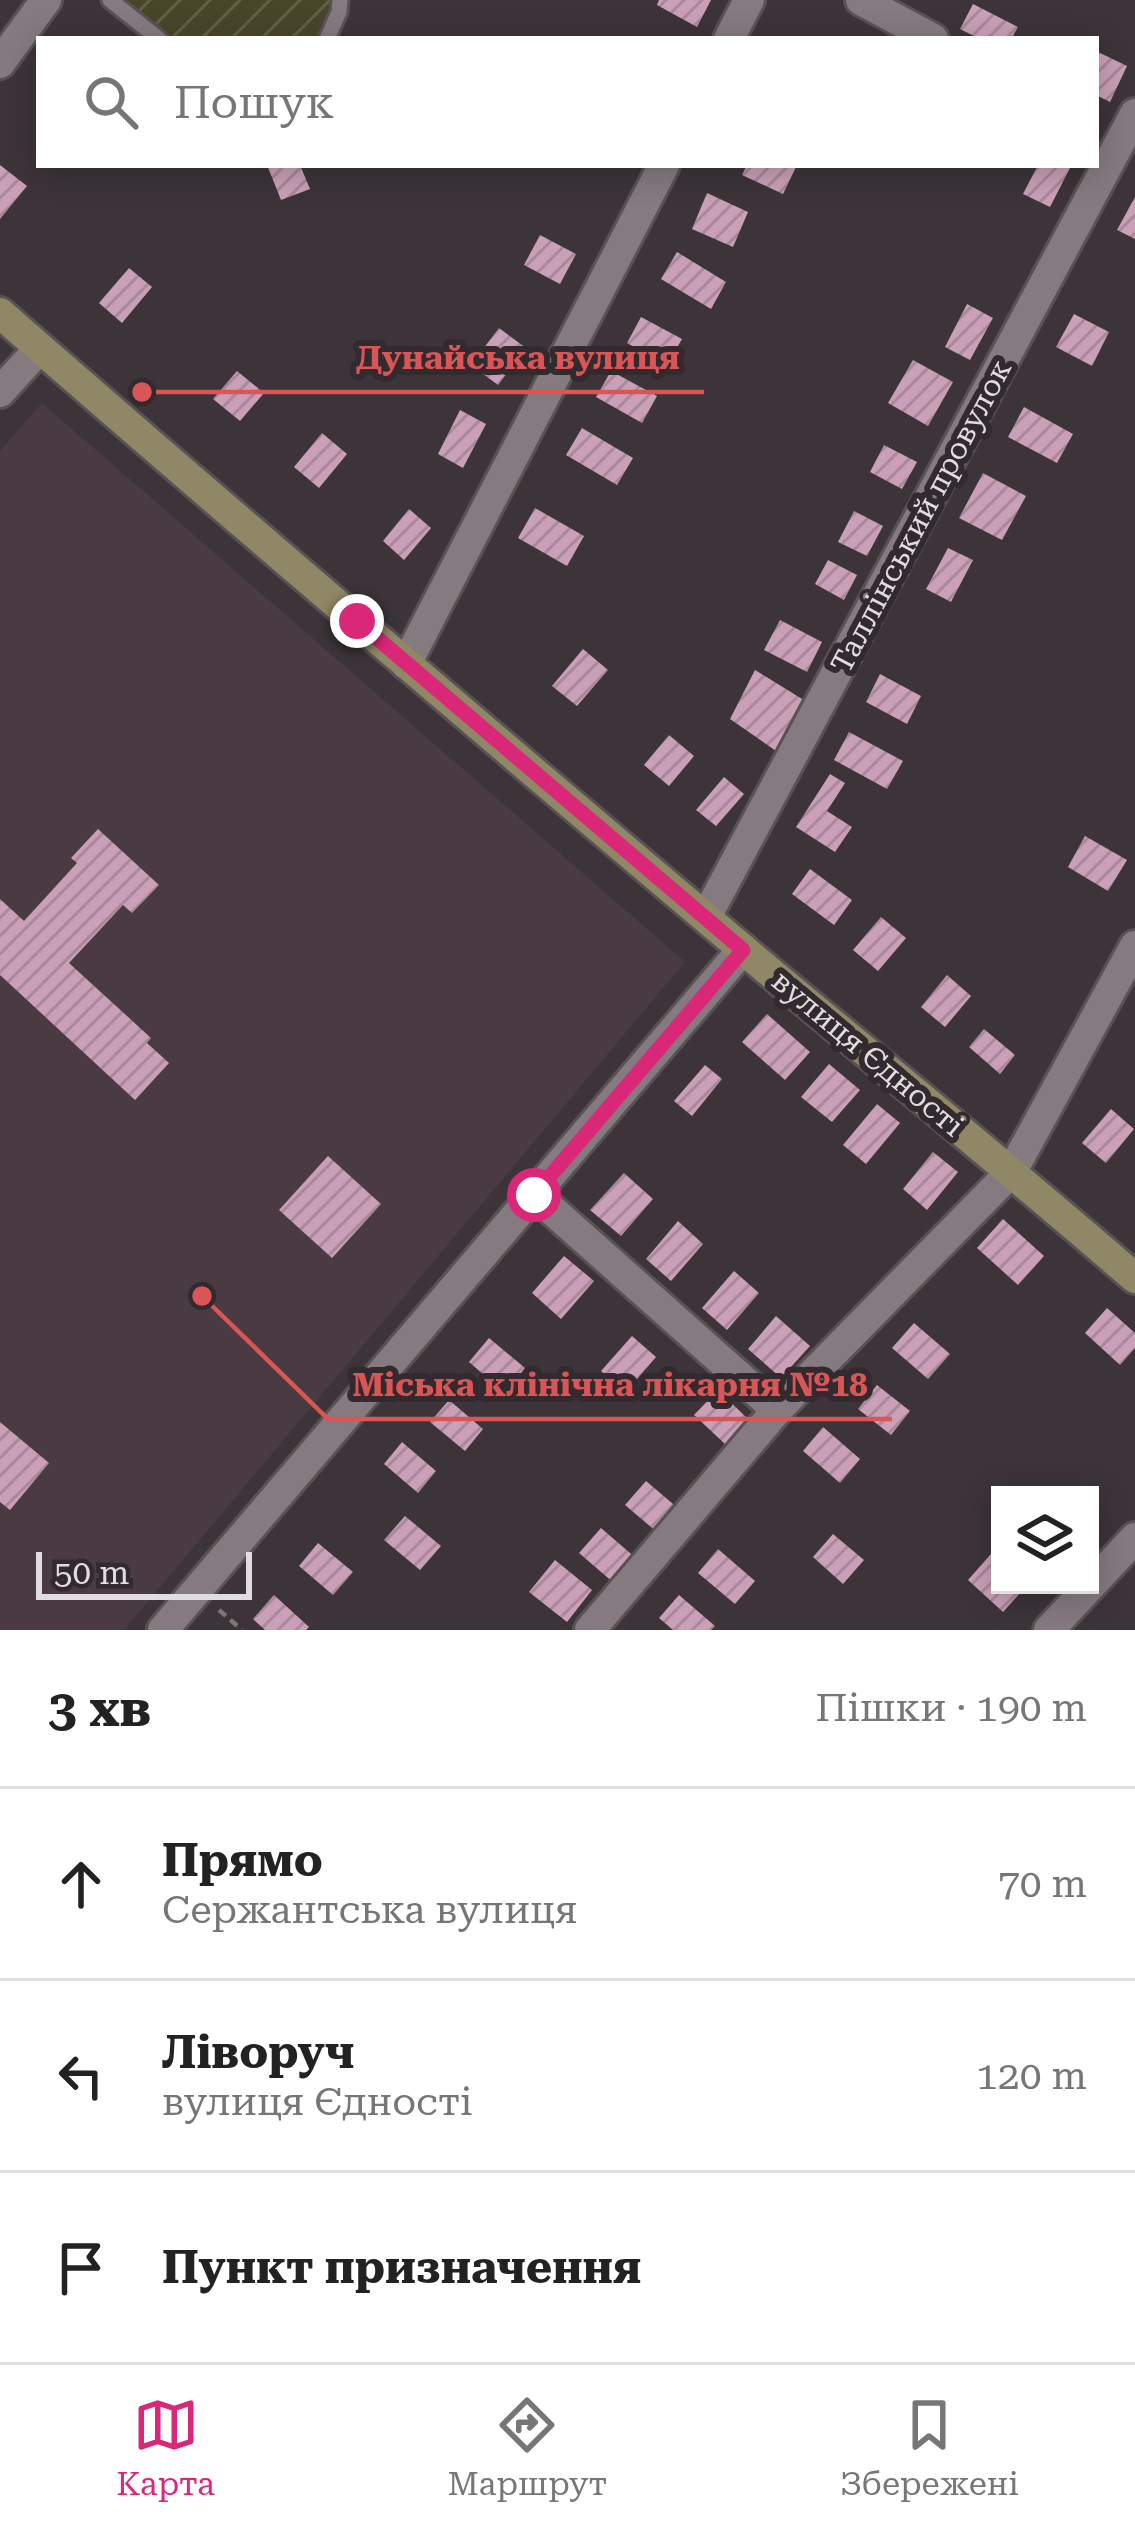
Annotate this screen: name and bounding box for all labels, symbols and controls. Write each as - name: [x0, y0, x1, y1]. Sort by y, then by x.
- search box: [36, 36, 1099, 168]
- icon: search: [78, 69, 144, 135]
- text: Пошук: [174, 76, 334, 129]
- callout: Дунайська вулиця: [332, 323, 704, 392]
- text: Дунайська вулиця: [356, 338, 680, 377]
- street label: Таллінський провулок: [824, 354, 1018, 678]
- route end: [330, 594, 384, 648]
- street label: вулиця Єдності: [765, 963, 971, 1143]
- route start: [507, 1168, 561, 1222]
- callout: Міська клінічна лікарня №18: [328, 1350, 892, 1419]
- text: Міська клінічна лікарня №18: [352, 1365, 868, 1404]
- map controls: [991, 1486, 1099, 1594]
- button: layers: [991, 1486, 1099, 1594]
- scale bar: [36, 1546, 252, 1599]
- text: 50 m: [54, 1553, 129, 1592]
- text: 3 хв: [48, 1679, 151, 1738]
- text: Пішки · 190 m: [816, 1685, 1087, 1731]
- text: Прямо: [162, 1834, 323, 1887]
- icon: ahead: [48, 1851, 114, 1917]
- text: 70 m: [998, 1861, 1087, 1907]
- text: Сержантська вулиця: [162, 1887, 577, 1933]
- text: Ліворуч: [162, 2026, 354, 2079]
- icon: left: [48, 2043, 114, 2109]
- text: 120 m: [976, 2053, 1087, 2099]
- text: вулиця Єдності: [162, 2079, 472, 2125]
- icon: arrive: [48, 2235, 114, 2301]
- text: Пункт призначення: [162, 2241, 641, 2294]
- tab: Карта: [116, 2392, 215, 2503]
- tab: Маршрут: [447, 2392, 607, 2503]
- tab: Збережені: [840, 2392, 1019, 2503]

